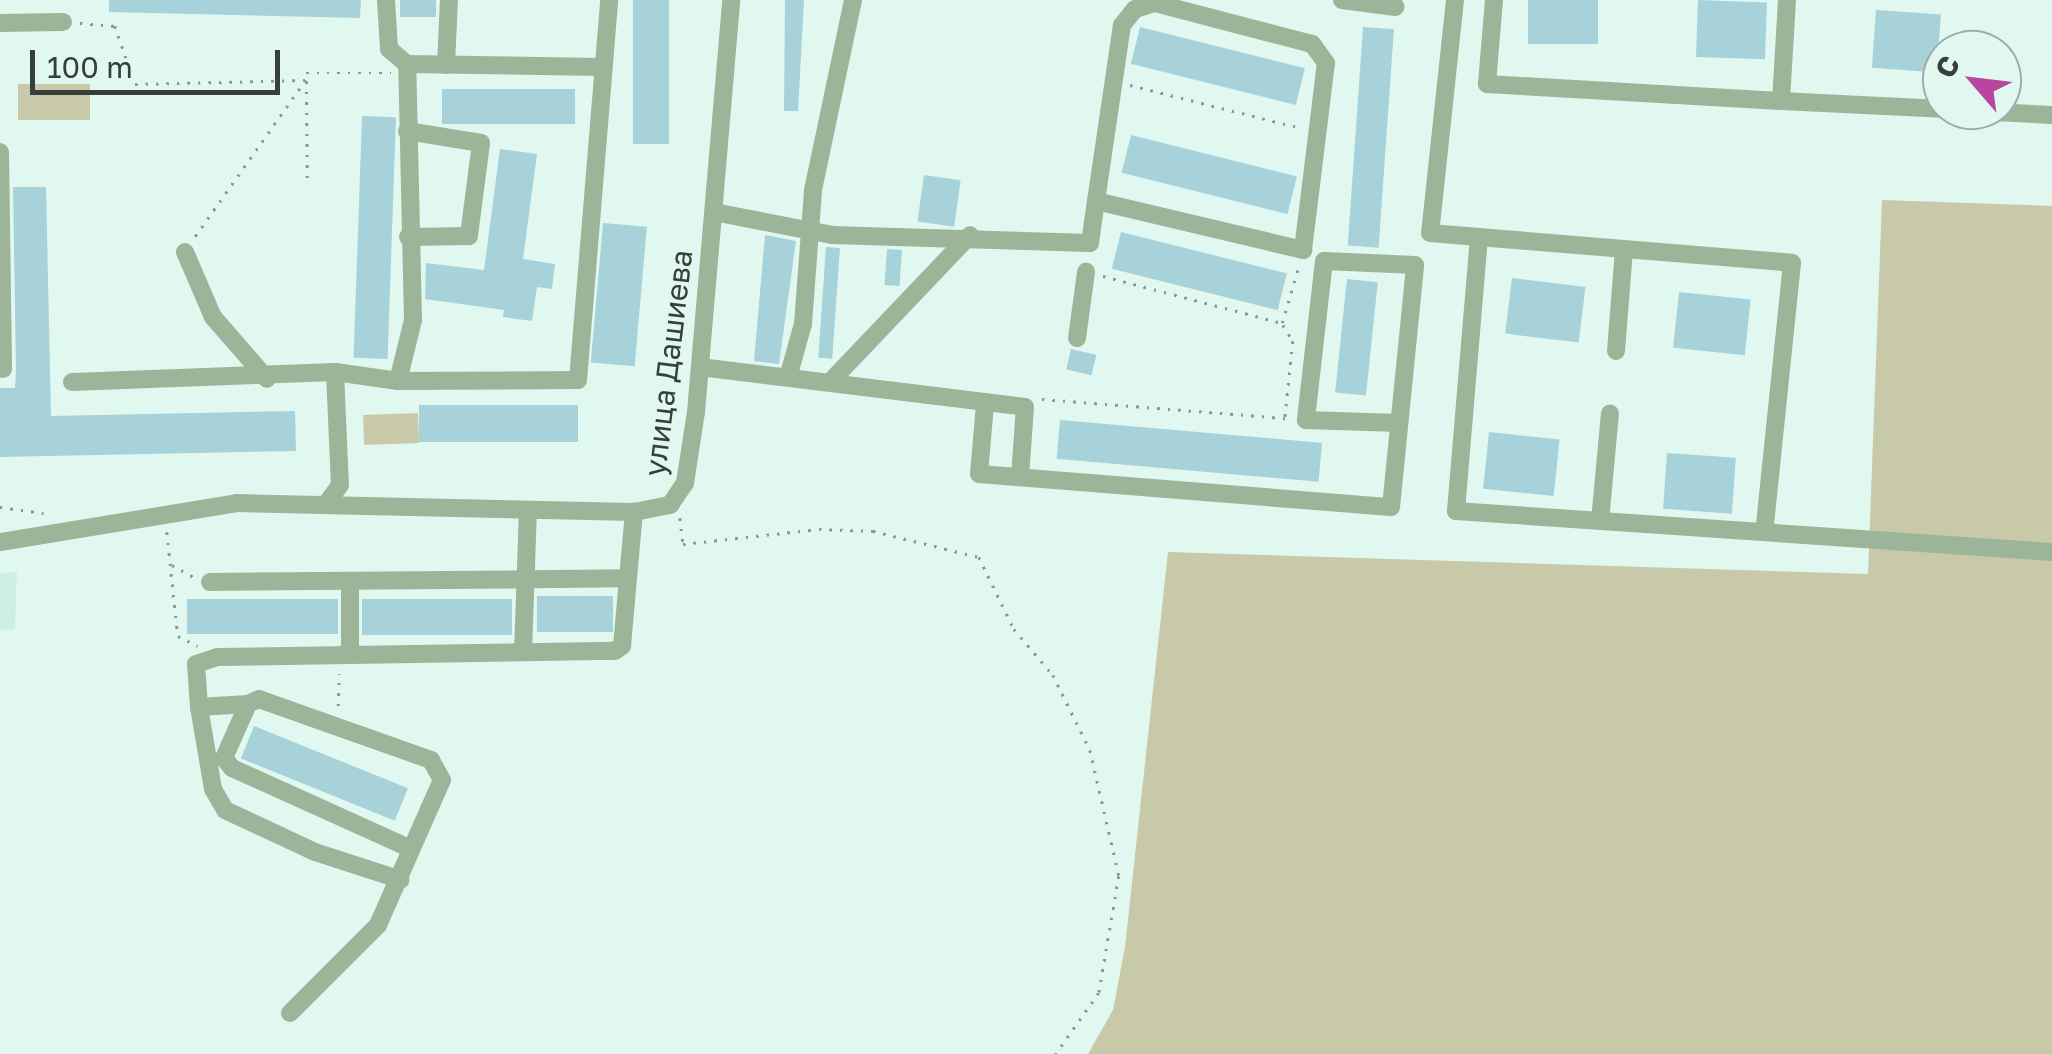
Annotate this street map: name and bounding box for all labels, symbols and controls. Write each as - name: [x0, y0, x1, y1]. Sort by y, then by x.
- scale bar: [35, 30, 285, 92]
- north arrow: [1922, 30, 2022, 130]
- text: 100 m: [47, 49, 133, 85]
- text: С: [1928, 50, 1966, 83]
- street label: улица Дашиева: [636, 248, 700, 478]

